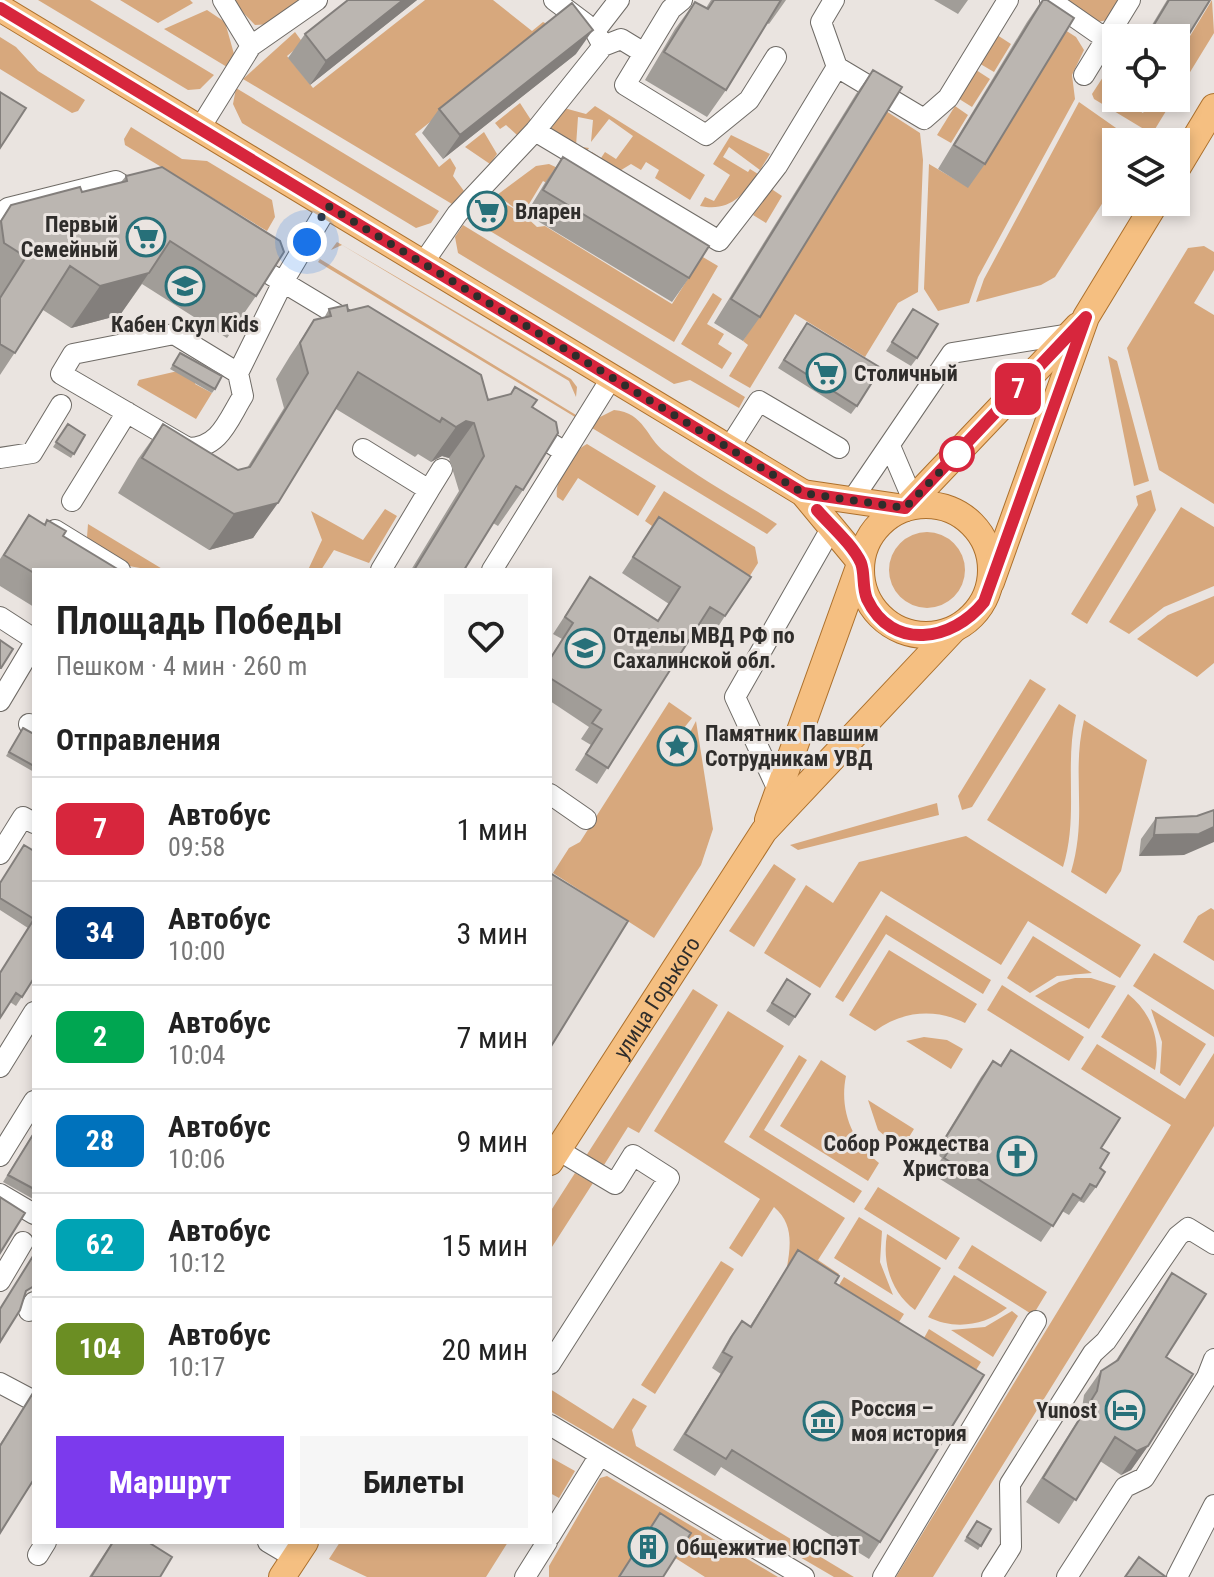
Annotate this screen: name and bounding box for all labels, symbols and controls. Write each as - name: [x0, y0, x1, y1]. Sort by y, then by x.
- map controls: [1102, 24, 1190, 216]
- button: locate: [1102, 24, 1190, 112]
- button: layers: [1102, 128, 1190, 216]
- supermarket icon: Вларен: [466, 190, 508, 232]
- place label: Вларен: [515, 199, 581, 224]
- place label: Первый Семейный: [21, 212, 118, 262]
- supermarket icon: Первый Семейный: [125, 216, 167, 258]
- your location: [287, 222, 327, 262]
- school or university icon: Кабен Скул Kids: [164, 265, 206, 307]
- place label: Кабен Скул Kids: [111, 312, 259, 337]
- supermarket icon: Столичный: [805, 352, 847, 394]
- place label: Столичный: [854, 361, 958, 386]
- line badge: 7: [992, 363, 1044, 415]
- text: 7: [1011, 372, 1025, 405]
- unlabelled marker: [940, 437, 974, 471]
- button: heart: [444, 594, 528, 678]
- text: Площадь Победы: [56, 599, 343, 643]
- place label: Отделы МВД РФ по Сахалинской обл.: [613, 623, 795, 673]
- school or university icon: Отделы МВД РФ по Сахалинской обл.: [564, 627, 606, 669]
- text: Пешком · 4 мин · 260 m: [56, 651, 307, 681]
- place label: Памятник Павшим Сотрудникам УВД: [705, 721, 879, 771]
- text: Отправления: [56, 722, 221, 757]
- place icon: Памятник Павшим Сотрудникам УВД: [656, 725, 698, 767]
- text: Автобус: [168, 797, 271, 832]
- text: 7: [93, 812, 107, 845]
- text: 1 мин: [456, 812, 528, 847]
- text: 09:58: [168, 832, 225, 862]
- text: Автобус: [168, 901, 271, 936]
- text: 34: [86, 916, 114, 949]
- text: 3 мин: [456, 916, 528, 951]
- street label: улица Горького: [608, 932, 705, 1063]
- text: 10:00: [168, 936, 225, 966]
- text: Автобус: [168, 1005, 271, 1040]
- text: 2: [93, 1020, 107, 1053]
- text: 7 мин: [456, 1020, 528, 1055]
- text: 10:04: [168, 1040, 225, 1070]
- text: Автобус: [168, 1109, 271, 1144]
- text: 28: [86, 1124, 114, 1157]
- text: 9 мин: [456, 1124, 528, 1159]
- place label: Собор Рождества Христова: [824, 1131, 989, 1181]
- church icon: Собор Рождества Христова: [996, 1135, 1038, 1177]
- text: 10:06: [168, 1144, 225, 1174]
- text: Автобус: [168, 1213, 271, 1248]
- text: 62: [86, 1228, 114, 1261]
- text: 15 мин: [442, 1228, 528, 1263]
- text: 10:12: [168, 1248, 225, 1278]
- text: Автобус: [168, 1317, 271, 1352]
- text: 104: [79, 1332, 121, 1365]
- text: 20 мин: [442, 1332, 528, 1367]
- text: 10:17: [168, 1352, 225, 1382]
- hotel icon: Yunost: [1104, 1389, 1146, 1431]
- place label: Россия – моя история: [851, 1396, 967, 1446]
- place label: Yunost: [1036, 1398, 1097, 1423]
- museum icon: Россия – моя история: [802, 1400, 844, 1442]
- button: Маршрут: [56, 1436, 284, 1528]
- button: Билеты: [300, 1436, 528, 1528]
- building icon: Общежитие ЮСПЭТ: [627, 1526, 669, 1568]
- place label: Общежитие ЮСПЭТ: [676, 1535, 860, 1560]

